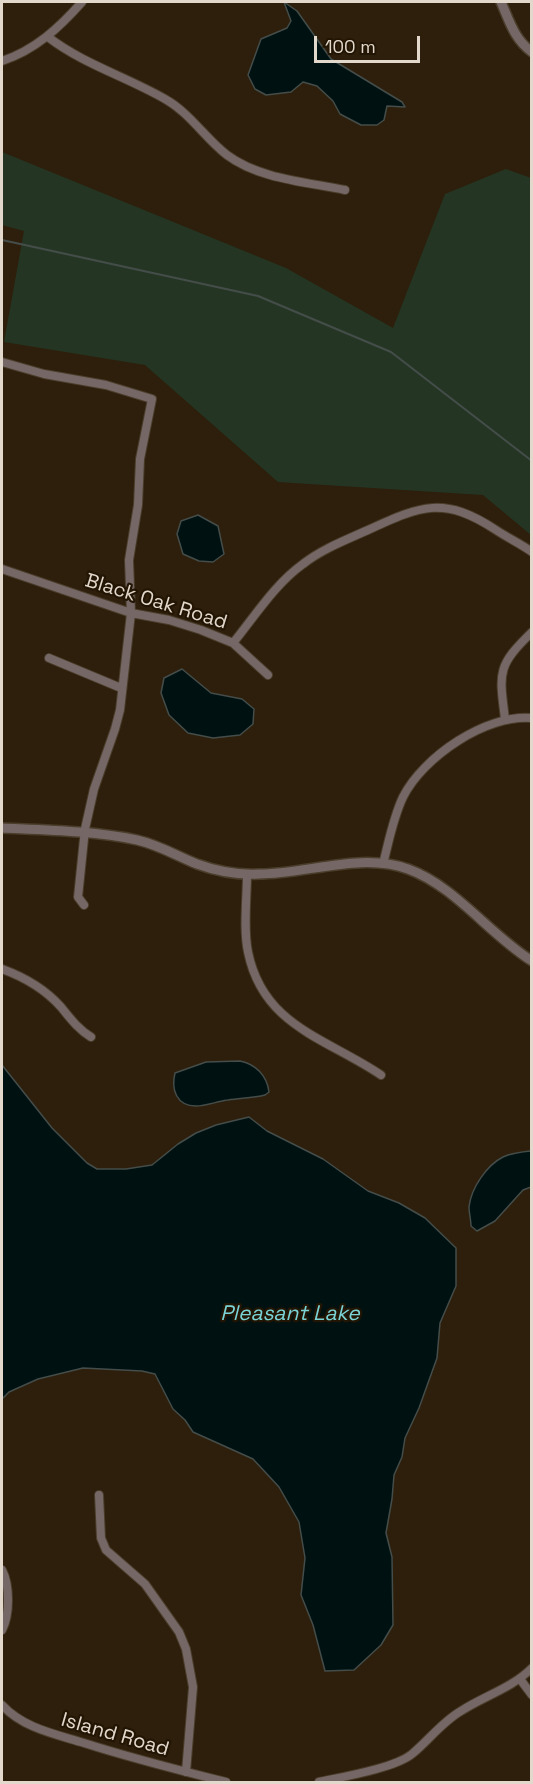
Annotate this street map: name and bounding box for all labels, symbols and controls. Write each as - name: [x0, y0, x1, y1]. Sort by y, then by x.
- scale bar: [317, 24, 424, 62]
- text: 100 m: [325, 35, 376, 58]
- street label: Black Oak Road: [82, 569, 230, 635]
- water label: Pleasant Lake: [220, 1301, 360, 1327]
- street label: Island Road: [58, 1708, 172, 1762]

